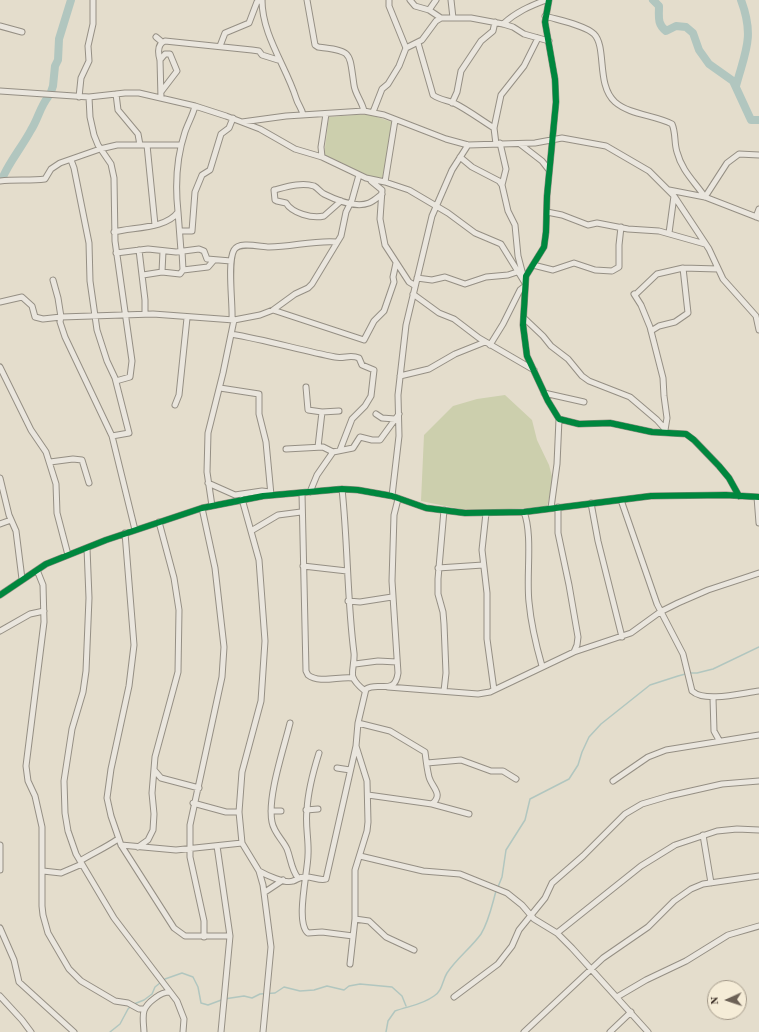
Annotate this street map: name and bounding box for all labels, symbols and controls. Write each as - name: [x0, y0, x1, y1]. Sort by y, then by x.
- north arrow: [707, 980, 747, 1020]
- text: N: [710, 996, 721, 1005]

